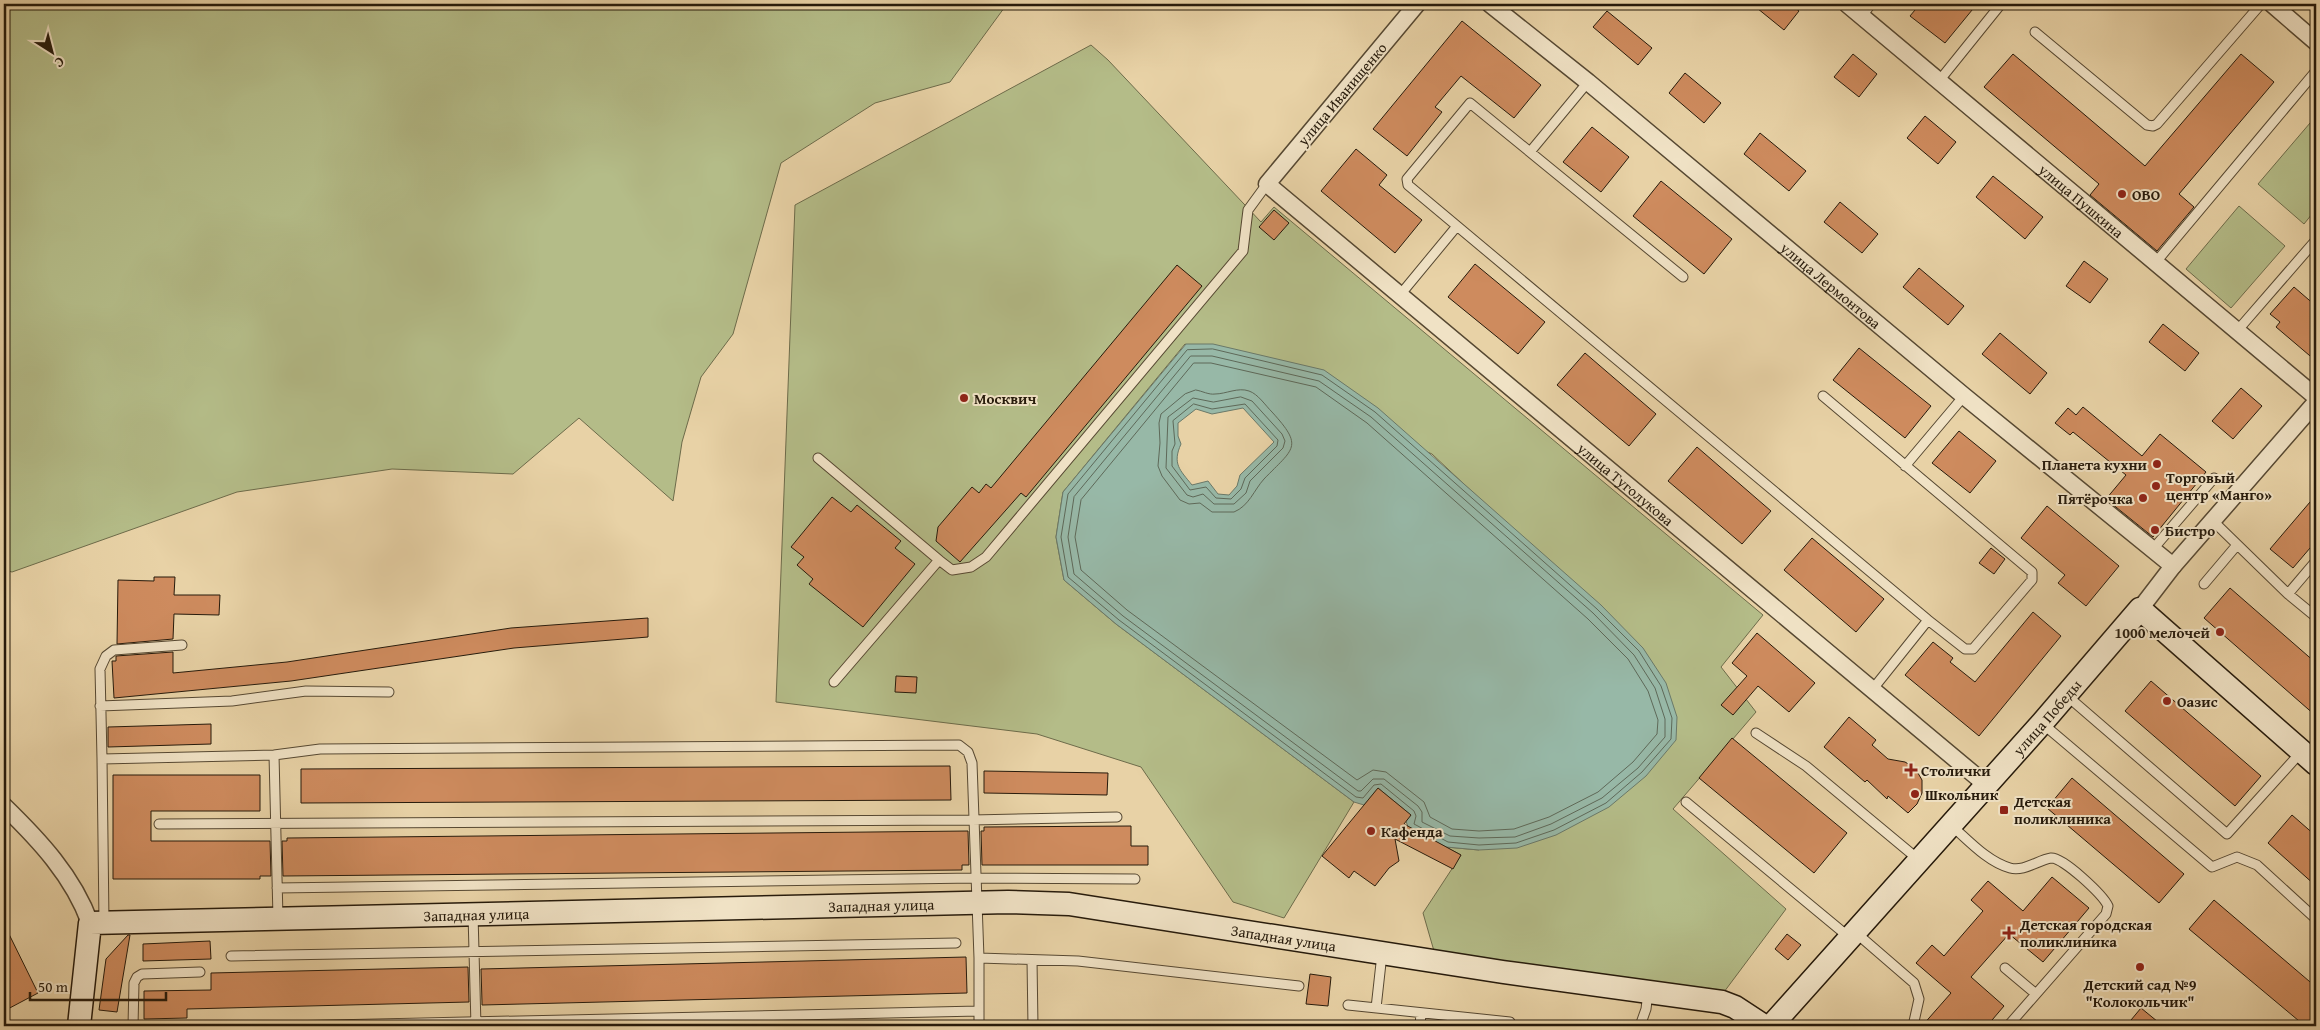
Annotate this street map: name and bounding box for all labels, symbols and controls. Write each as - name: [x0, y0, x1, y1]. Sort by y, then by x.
- north arrow: [28, 28, 78, 78]
- street label: улица Иванищенко: [1292, 38, 1392, 151]
- text: С: [50, 52, 69, 73]
- street label: улица Пушкина: [2034, 158, 2129, 243]
- place label: ОВО: [2132, 184, 2160, 205]
- marker: ОВО: [2116, 188, 2128, 200]
- street label: улица Лермонтова: [1776, 236, 1886, 334]
- place label: Москвич: [974, 388, 1036, 409]
- marker: Москвич: [958, 392, 970, 404]
- street label: улица Туголукова: [1572, 437, 1679, 531]
- place label: Планета кухни: [2042, 454, 2148, 475]
- marker: Планета кухни: [2151, 458, 2163, 470]
- place label: Торговый центр «Манго»: [2166, 467, 2272, 505]
- marker: Торговый центр «Манго»: [2150, 480, 2162, 492]
- place label: Пятёрочка: [2058, 488, 2133, 509]
- marker: Пятёрочка: [2137, 492, 2149, 504]
- place label: Бистро: [2165, 520, 2215, 541]
- marker: Бистро: [2149, 524, 2161, 536]
- place label: 1000 мелочей: [2115, 622, 2211, 643]
- marker: 1000 мелочей: [2214, 626, 2226, 638]
- street label: улица Победы: [2007, 674, 2086, 760]
- place label: Оазис: [2177, 691, 2218, 712]
- marker: Оазис: [2161, 695, 2173, 707]
- place label: Столички: [1921, 760, 1991, 781]
- marker: Столички: [1905, 764, 1917, 776]
- place label: Школьник: [1925, 784, 1999, 805]
- marker: Школьник: [1909, 788, 1921, 800]
- place label: Детская поликлиника: [2013, 791, 2111, 829]
- marker: Детская поликлиника: [1998, 804, 2010, 816]
- place label: Кафенда: [1381, 821, 1443, 842]
- marker: Кафенда: [1365, 825, 1377, 837]
- street label: Западная улица: [828, 893, 935, 917]
- street label: Западная улица: [423, 902, 530, 926]
- place label: Детская городская поликлиника: [2019, 914, 2152, 952]
- street label: Западная улица: [1230, 919, 1338, 956]
- marker: Детская городская поликлиника: [2002, 926, 2016, 940]
- marker: Детский сад №9 "Колокольчик": [2134, 961, 2146, 973]
- scale bar: [30, 970, 166, 1002]
- place label: Детский сад №9 "Колокольчик": [2082, 974, 2197, 1012]
- text: 50 m: [38, 976, 69, 997]

